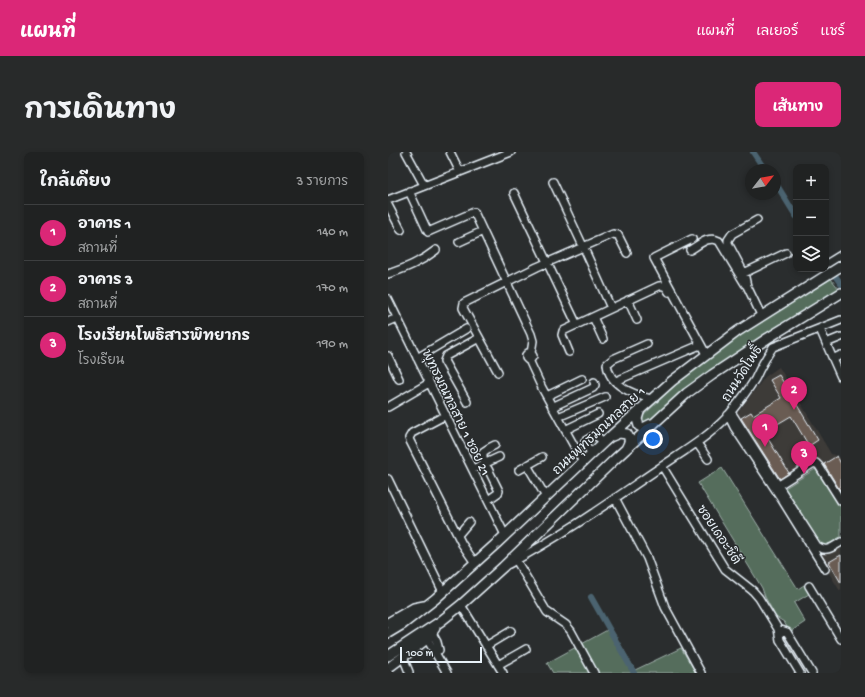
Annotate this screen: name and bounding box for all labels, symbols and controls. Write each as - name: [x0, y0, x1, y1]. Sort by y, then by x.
- text: แผนที่: [20, 22, 76, 45]
- text: แผนที่: [696, 24, 734, 41]
- text: เลเยอร์: [756, 24, 798, 41]
- text: แชร์: [820, 24, 845, 41]
- button: เส้นทาง: [755, 82, 841, 127]
- text: การเดินทาง: [24, 96, 176, 129]
- north arrow: [745, 164, 781, 200]
- map controls: [793, 164, 829, 272]
- button: +: [793, 164, 829, 200]
- text: ใกล้เคียง: [40, 173, 111, 193]
- text: 3 รายการ: [296, 175, 348, 190]
- button: −: [793, 200, 829, 236]
- text: อาคาร 1: [78, 216, 131, 234]
- text: 1: [50, 225, 56, 240]
- text: 140 m: [317, 225, 348, 240]
- button: layers: [793, 236, 829, 272]
- text: สถานที่: [78, 242, 117, 257]
- text: อาคาร 3: [78, 272, 133, 290]
- text: 2: [50, 281, 56, 296]
- text: 170 m: [316, 281, 348, 296]
- text: สถานที่: [78, 298, 117, 313]
- text: โรงเรียนโพธิสารพิทยากร: [78, 328, 250, 346]
- text: 3: [50, 337, 56, 352]
- text: 190 m: [317, 337, 348, 352]
- street label: ถนนวัดโพธิ์: [714, 340, 767, 405]
- street label: พุทธมณฑลสาย 1 ซอย 21: [418, 348, 492, 478]
- text: โรงเรียน: [78, 354, 124, 369]
- pin: 2: [781, 377, 807, 410]
- street label: ถนนพุทธมณฑลสาย 1: [550, 385, 649, 479]
- pin: 1: [752, 414, 778, 447]
- your location: [643, 429, 663, 449]
- pin: 3: [791, 441, 817, 474]
- street label: ซอยเดอะซิตี: [693, 501, 746, 568]
- scale bar: [400, 645, 482, 664]
- text: 100 m: [406, 648, 433, 660]

